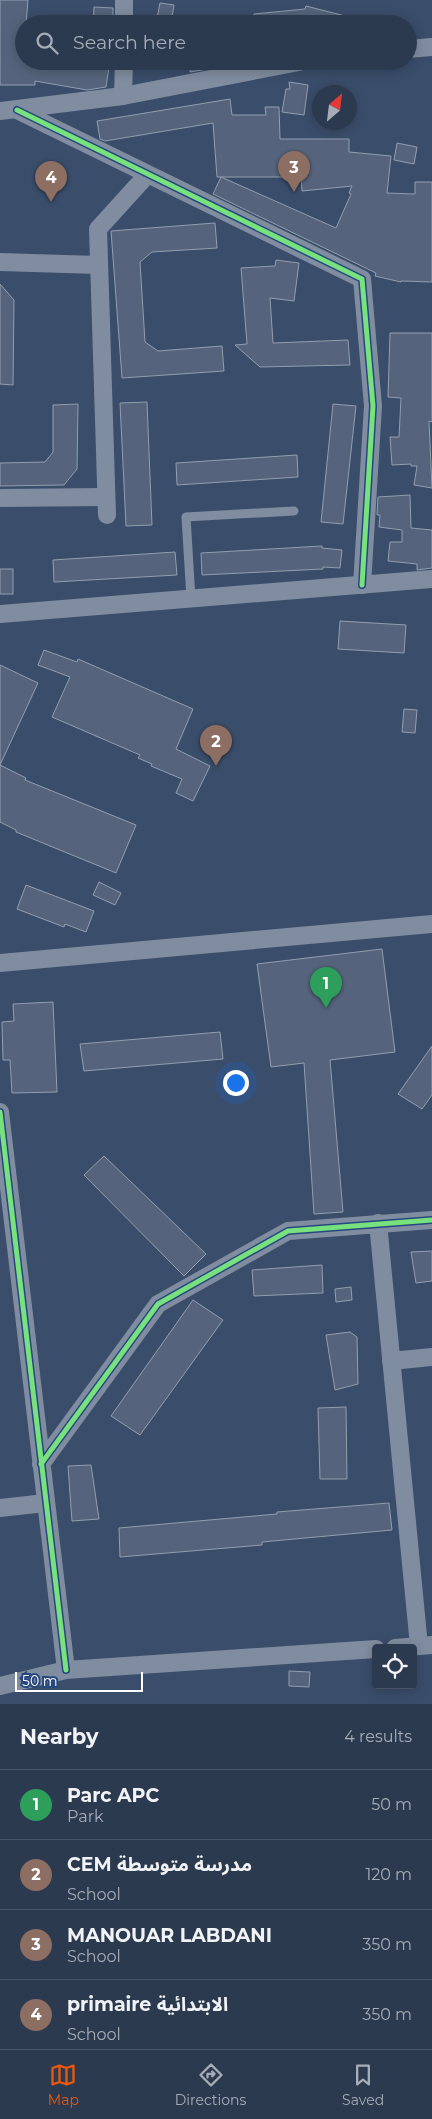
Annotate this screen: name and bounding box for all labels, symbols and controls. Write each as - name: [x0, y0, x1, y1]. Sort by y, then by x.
- search box: [15, 15, 417, 70]
- icon: search: [33, 29, 61, 57]
- text: Search here: [73, 31, 186, 54]
- north arrow: [312, 85, 357, 130]
- pin: 3: [278, 151, 310, 192]
- pin: 4: [35, 161, 67, 202]
- pin: 2: [200, 725, 232, 766]
- pin: 1: [310, 967, 342, 1008]
- your location: [223, 1070, 249, 1096]
- map controls: [372, 1644, 417, 1689]
- button: locate: [372, 1644, 417, 1689]
- scale bar: [15, 1669, 142, 1692]
- text: 50 m: [22, 1672, 58, 1690]
- text: Nearby: [20, 1724, 99, 1749]
- text: 4 results: [344, 1727, 412, 1746]
- text: Parc APC: [67, 1784, 159, 1807]
- text: 1: [33, 1795, 39, 1814]
- text: 50 m: [371, 1795, 412, 1814]
- text: Park: [67, 1807, 104, 1826]
- text: CEM مدرسة متوسطة: [67, 1853, 252, 1876]
- text: 2: [31, 1865, 41, 1884]
- text: 120 m: [365, 1865, 412, 1884]
- text: School: [67, 1885, 121, 1904]
- text: MANOUAR LABDANI: [67, 1924, 272, 1947]
- text: 3: [31, 1935, 41, 1954]
- text: 350 m: [362, 1935, 412, 1954]
- text: School: [67, 1947, 121, 1966]
- text: primaire الابتدائية: [67, 1993, 228, 2016]
- text: 4: [30, 2005, 42, 2024]
- text: 350 m: [362, 2005, 412, 2024]
- text: School: [67, 2025, 121, 2044]
- tab: Map: [48, 2061, 79, 2109]
- tab: Directions: [175, 2061, 246, 2109]
- tab: Saved: [342, 2061, 384, 2109]

